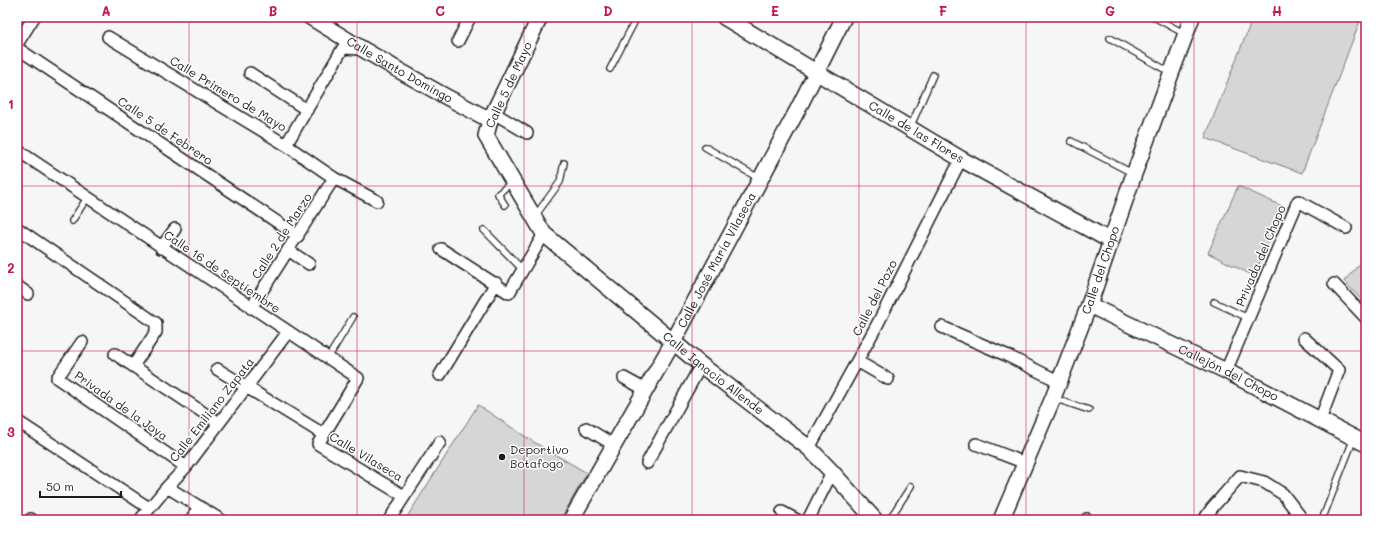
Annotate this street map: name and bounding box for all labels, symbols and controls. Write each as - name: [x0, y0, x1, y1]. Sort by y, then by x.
- text: A: [101, 2, 111, 19]
- text: B: [269, 2, 278, 19]
- text: C: [435, 2, 445, 19]
- text: D: [603, 2, 613, 19]
- text: E: [771, 2, 779, 19]
- text: F: [939, 2, 947, 19]
- text: G: [1105, 2, 1115, 19]
- text: H: [1272, 2, 1282, 19]
- street label: Calle Santo Domingo: [344, 32, 456, 106]
- street label: Calle 5 de Mayo: [481, 39, 535, 130]
- street label: Calle Primero de Mayo: [167, 52, 290, 134]
- street label: Calle 5 de Febrero: [115, 92, 216, 168]
- text: 1: [8, 95, 14, 112]
- street label: Calle de las Flores: [866, 96, 967, 166]
- street label: Calle 2 de Marzo: [247, 189, 315, 282]
- street label: Calle José María Vilaseca: [673, 189, 759, 331]
- street label: Privada del Chopo: [1231, 202, 1289, 309]
- street label: Calle del Chopo: [1077, 224, 1123, 316]
- street label: Calle 16 de Septiembre: [161, 226, 284, 316]
- street label: Calle del Pozo: [848, 257, 900, 338]
- text: 2: [7, 259, 15, 276]
- street label: Calle Ignacio Allende: [660, 327, 768, 418]
- street label: Callejón del Chopo: [1176, 340, 1282, 404]
- street label: Calle Emiliano Zapata: [165, 354, 257, 465]
- street label: Privada de la Joya: [72, 367, 171, 443]
- text: 3: [7, 423, 15, 440]
- street label: Calle Vilaseca: [327, 428, 406, 484]
- place label: Deportivo Botafogo: [510, 441, 569, 471]
- marker: Deportivo Botafogo: [497, 452, 507, 462]
- scale bar: [40, 473, 121, 499]
- text: 50 m: [46, 478, 74, 494]

